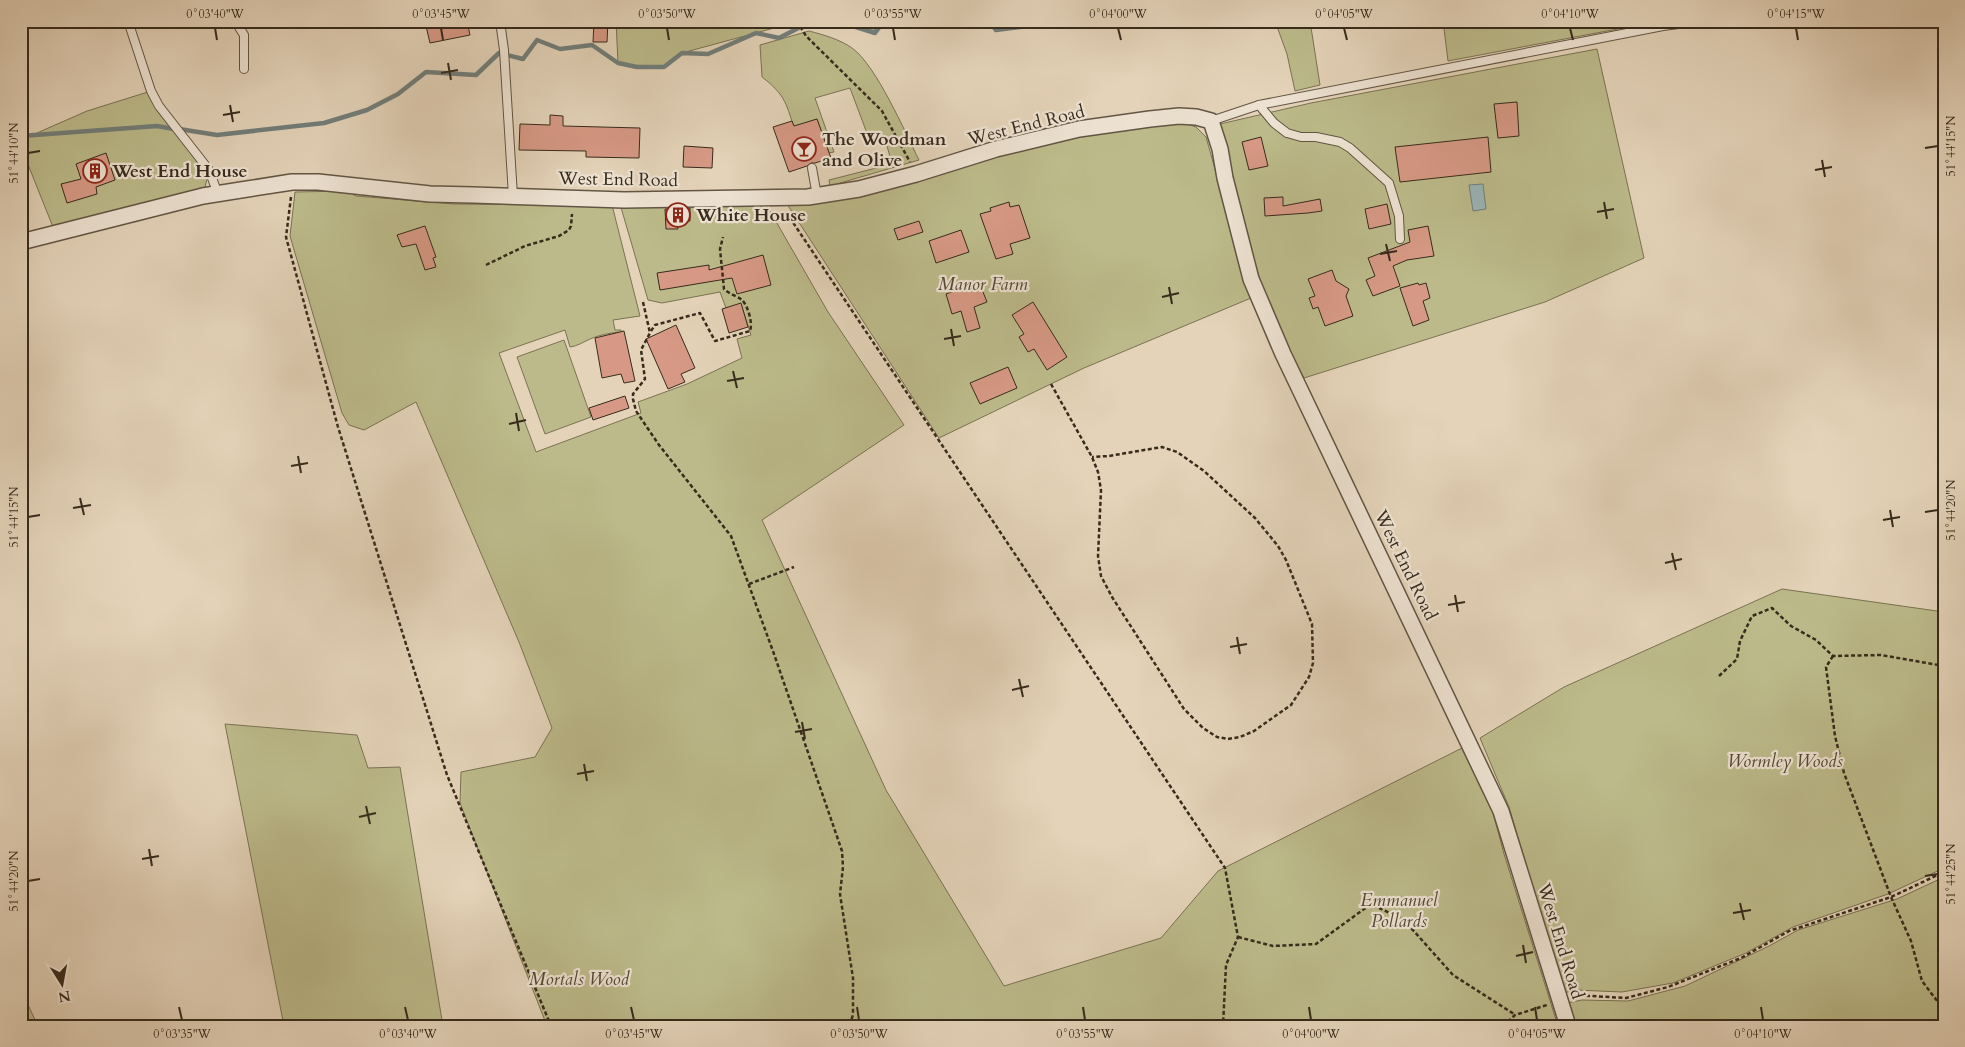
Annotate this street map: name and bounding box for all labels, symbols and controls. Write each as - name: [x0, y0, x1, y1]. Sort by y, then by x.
- text: 0°03'40"W: [186, 6, 245, 22]
- text: 0°03'45"W: [412, 6, 471, 22]
- text: 0°03'50"W: [638, 6, 697, 22]
- text: 0°03'55"W: [864, 6, 923, 22]
- text: 0°04'00"W: [1089, 6, 1148, 22]
- text: 0°04'05"W: [1315, 6, 1374, 22]
- text: 0°04'10"W: [1541, 6, 1600, 22]
- text: 0°04'15"W: [1767, 6, 1826, 22]
- street label: West End Road: [964, 99, 1088, 152]
- text: 51°44'15"N: [1943, 115, 1959, 176]
- text: 51°44'10"N: [6, 122, 22, 183]
- place label: The Woodman and Olive: [822, 127, 947, 173]
- bar icon: The Woodman and Olive: [791, 136, 817, 162]
- building icon: West End House: [82, 158, 108, 184]
- place label: West End House: [111, 159, 248, 184]
- street label: West End Road: [557, 166, 679, 193]
- building icon: White House: [665, 202, 691, 228]
- place label: White House: [695, 203, 806, 228]
- park label: Manor Farm: [938, 272, 1028, 297]
- text: 51°44'20"N: [1943, 479, 1959, 540]
- text: 51°44'15"N: [6, 486, 22, 547]
- street label: West End Road: [1368, 505, 1443, 625]
- park label: Wormley Woods: [1727, 749, 1843, 774]
- text: 51°44'25"N: [1943, 843, 1959, 904]
- text: 51°44'20"N: [6, 850, 22, 911]
- street label: West End Road: [1531, 879, 1590, 1003]
- park label: Emmanuel Pollards: [1360, 888, 1439, 934]
- north arrow: [38, 960, 88, 1010]
- park label: Mortals Wood: [529, 967, 631, 992]
- text: N: [57, 986, 72, 1007]
- text: 0°03'35"W: [153, 1026, 212, 1042]
- text: 0°03'40"W: [379, 1026, 438, 1042]
- text: 0°03'45"W: [605, 1026, 664, 1042]
- text: 0°03'50"W: [830, 1026, 889, 1042]
- text: 0°03'55"W: [1056, 1026, 1115, 1042]
- text: 0°04'00"W: [1282, 1026, 1341, 1042]
- text: 0°04'05"W: [1508, 1026, 1567, 1042]
- text: 0°04'10"W: [1734, 1026, 1793, 1042]

